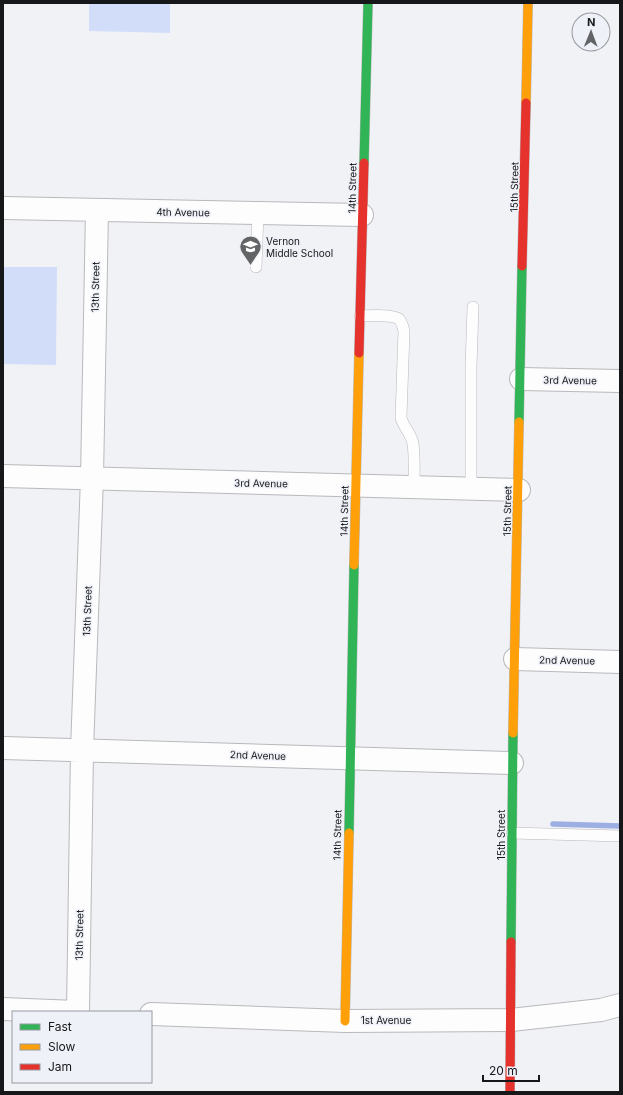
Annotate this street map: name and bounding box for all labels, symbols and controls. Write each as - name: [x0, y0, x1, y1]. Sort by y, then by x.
- north arrow: [571, 12, 611, 52]
- text: N: [587, 15, 595, 29]
- street label: 15th Street: [508, 161, 520, 212]
- street label: 14th Street: [346, 162, 358, 213]
- street label: 4th Avenue: [156, 206, 210, 218]
- school or university icon: Vernon Middle School: [238, 234, 264, 267]
- place label: Vernon Middle School: [266, 235, 333, 259]
- street label: 13th Street: [89, 261, 101, 312]
- street label: 3rd Avenue: [543, 374, 597, 386]
- street label: 3rd Avenue: [234, 477, 288, 489]
- street label: 14th Street: [338, 485, 350, 536]
- street label: 15th Street: [501, 485, 513, 536]
- street label: 13th Street: [80, 585, 94, 636]
- street label: 2nd Avenue: [539, 654, 595, 666]
- street label: 2nd Avenue: [230, 748, 286, 762]
- street label: 14th Street: [331, 809, 343, 860]
- street label: 15th Street: [495, 809, 507, 860]
- street label: 13th Street: [73, 909, 85, 960]
- legend: [12, 1011, 152, 1083]
- street label: 1st Avenue: [361, 1014, 411, 1026]
- text: Fast: [48, 1019, 72, 1034]
- text: Slow: [48, 1039, 76, 1054]
- scale bar: [483, 1057, 539, 1083]
- text: Jam: [48, 1059, 72, 1074]
- text: 20 m: [489, 1063, 518, 1078]

